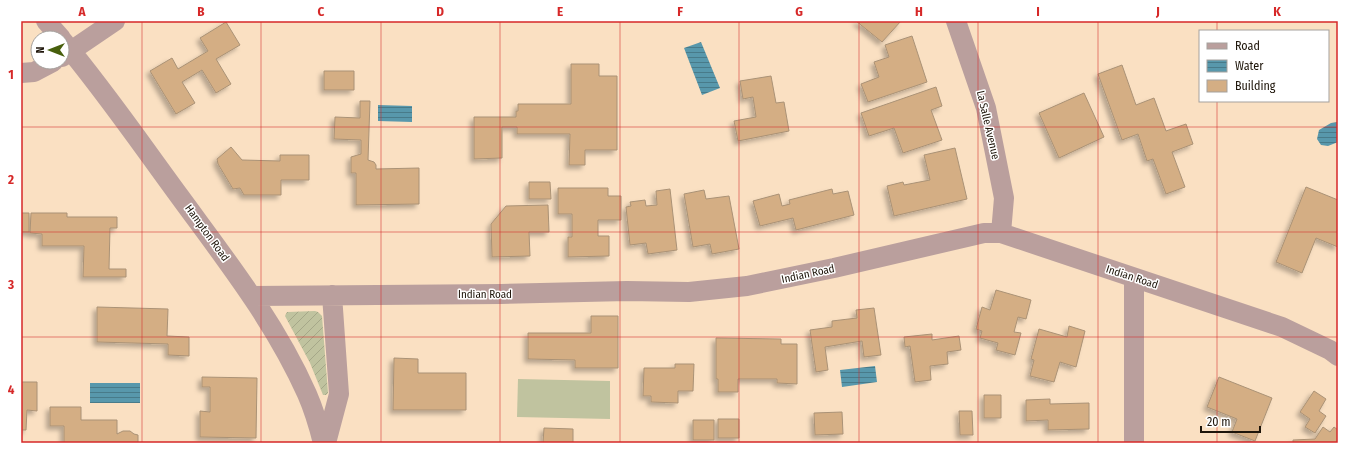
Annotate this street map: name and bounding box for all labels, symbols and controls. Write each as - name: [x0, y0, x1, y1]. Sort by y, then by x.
- text: A: [77, 4, 86, 19]
- text: B: [197, 4, 205, 19]
- text: C: [318, 4, 325, 19]
- text: D: [436, 4, 444, 19]
- text: E: [557, 4, 563, 19]
- text: F: [677, 4, 683, 19]
- text: G: [795, 4, 803, 19]
- text: H: [915, 4, 923, 19]
- text: I: [1036, 4, 1040, 19]
- text: J: [1155, 4, 1160, 19]
- text: K: [1273, 4, 1281, 19]
- north arrow: [30, 30, 70, 70]
- legend: [1199, 30, 1329, 102]
- text: Road: [1235, 39, 1260, 53]
- text: N: [34, 47, 47, 53]
- text: Water: [1235, 59, 1264, 73]
- text: 1: [8, 67, 14, 82]
- text: Building: [1235, 79, 1276, 93]
- street label: La Salle Avenue: [974, 89, 1002, 161]
- text: 2: [7, 172, 14, 187]
- street label: Hampton Road: [182, 202, 232, 264]
- street label: Indian Road: [780, 262, 836, 286]
- street label: Indian Road: [1104, 262, 1160, 292]
- text: 3: [7, 277, 14, 292]
- street label: Indian Road: [458, 288, 512, 301]
- text: 4: [8, 382, 15, 397]
- scale bar: [1201, 408, 1260, 434]
- text: 20 m: [1207, 415, 1231, 429]

